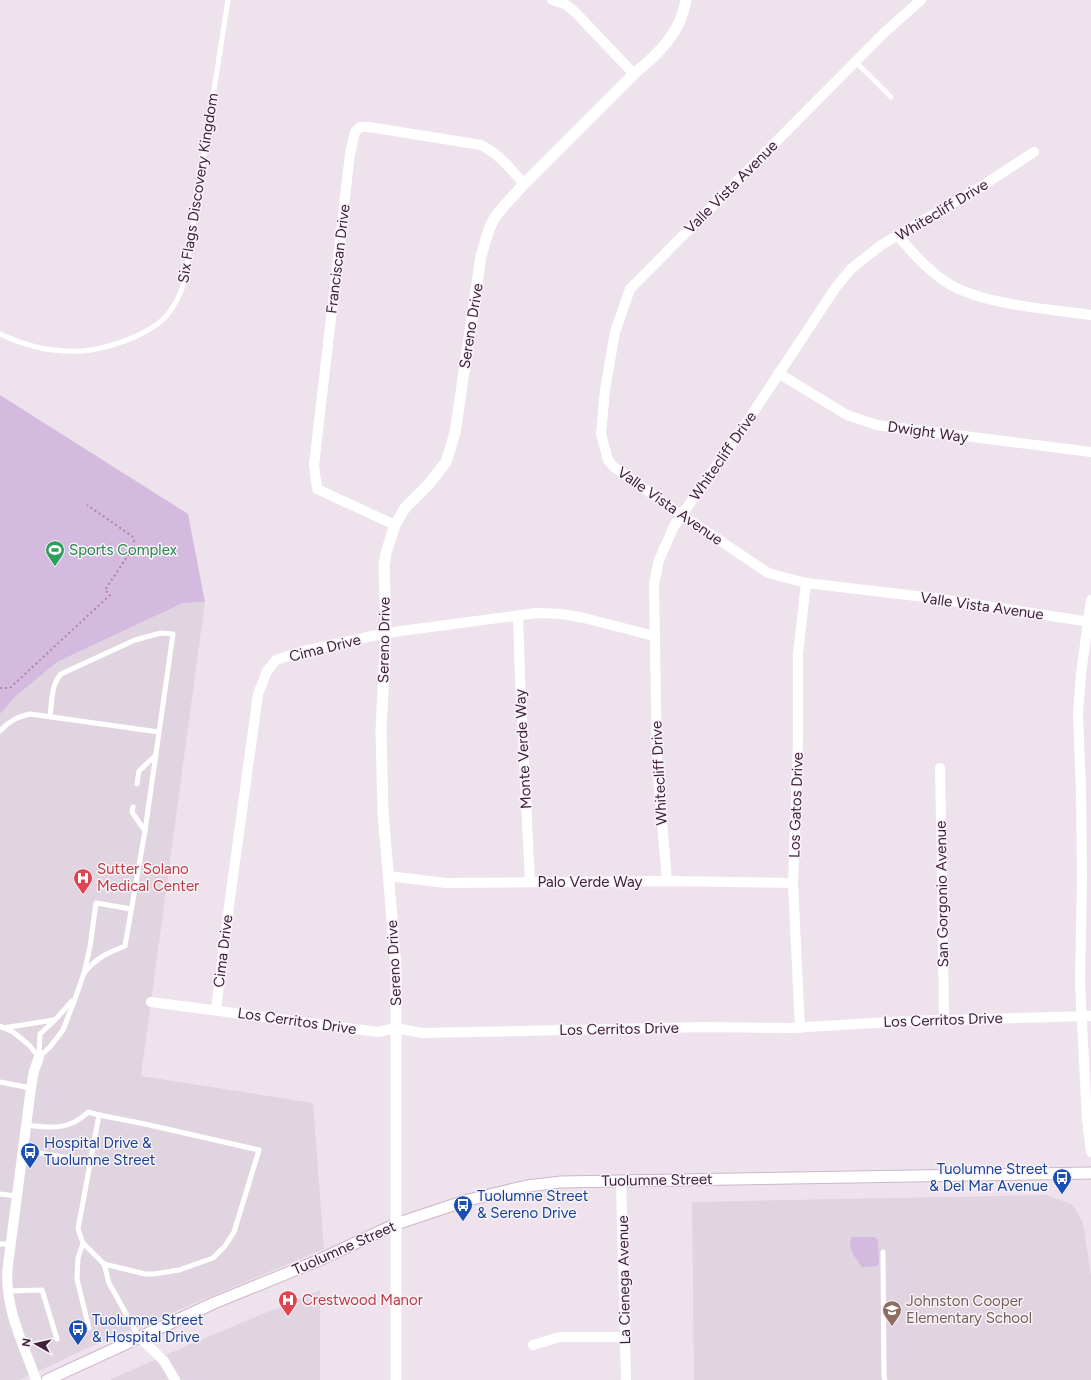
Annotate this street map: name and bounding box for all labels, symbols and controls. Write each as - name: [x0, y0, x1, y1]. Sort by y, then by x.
- street label: Six Flags Discovery Kingdom: [174, 92, 222, 284]
- street label: Valle Vista Avenue: [681, 137, 781, 237]
- street label: Whitecliff Drive: [893, 175, 991, 245]
- street label: Franciscan Drive: [322, 203, 354, 315]
- street label: Sereno Drive: [455, 282, 487, 370]
- street label: Whitecliff Drive: [686, 408, 760, 504]
- street label: Dwight Way: [886, 417, 970, 447]
- street label: Valle Vista Avenue: [614, 463, 726, 549]
- sports icon: Sports Complex: [44, 539, 66, 567]
- place label: Sports Complex: [69, 541, 177, 559]
- street label: Valle Vista Avenue: [919, 588, 1045, 624]
- street label: Sereno Drive: [374, 597, 394, 683]
- street label: Cima Drive: [287, 630, 363, 666]
- street label: Monte Verde Way: [511, 688, 535, 810]
- street label: Whitecliff Drive: [647, 720, 671, 826]
- street label: Los Gatos Drive: [785, 752, 807, 858]
- street label: San Gorgonio Avenue: [932, 821, 952, 967]
- place label: Sutter Solano Medical Center: [97, 860, 199, 895]
- hospital icon: Sutter Solano Medical Center: [72, 867, 94, 895]
- street label: Palo Verde Way: [538, 873, 643, 891]
- street label: Cima Drive: [210, 914, 236, 988]
- street label: Sereno Drive: [383, 920, 405, 1006]
- street label: Los Cerritos Drive: [237, 1004, 357, 1038]
- street label: Los Cerritos Drive: [883, 1009, 1003, 1031]
- street label: Los Cerritos Drive: [559, 1019, 679, 1039]
- place label: Hospital Drive & Tuolumne Street: [44, 1134, 156, 1169]
- bus stop icon: Hospital Drive & Tuolumne Street: [19, 1141, 41, 1169]
- place label: Tuolumne Street & Del Mar Avenue: [929, 1160, 1048, 1195]
- bus stop icon: Tuolumne Street & Del Mar Avenue: [1051, 1167, 1073, 1195]
- street label: Tuolumne Street: [601, 1170, 713, 1190]
- place label: Tuolumne Street & Sereno Drive: [477, 1187, 589, 1222]
- bus stop icon: Tuolumne Street & Sereno Drive: [452, 1194, 474, 1222]
- street label: La Cienega Avenue: [614, 1215, 634, 1345]
- street label: Tuolumne Street: [289, 1217, 399, 1279]
- hospital icon: Crestwood Manor: [277, 1289, 299, 1317]
- place label: Crestwood Manor: [302, 1291, 423, 1309]
- place label: Johnston Cooper Elementary School: [906, 1292, 1032, 1327]
- school or university icon: Johnston Cooper Elementary School: [881, 1299, 903, 1327]
- place label: Tuolumne Street & Hospital Drive: [92, 1311, 204, 1346]
- bus stop icon: Tuolumne Street & Hospital Drive: [67, 1318, 89, 1346]
- north arrow: [16, 1324, 56, 1364]
- text: N: [20, 1338, 34, 1348]

